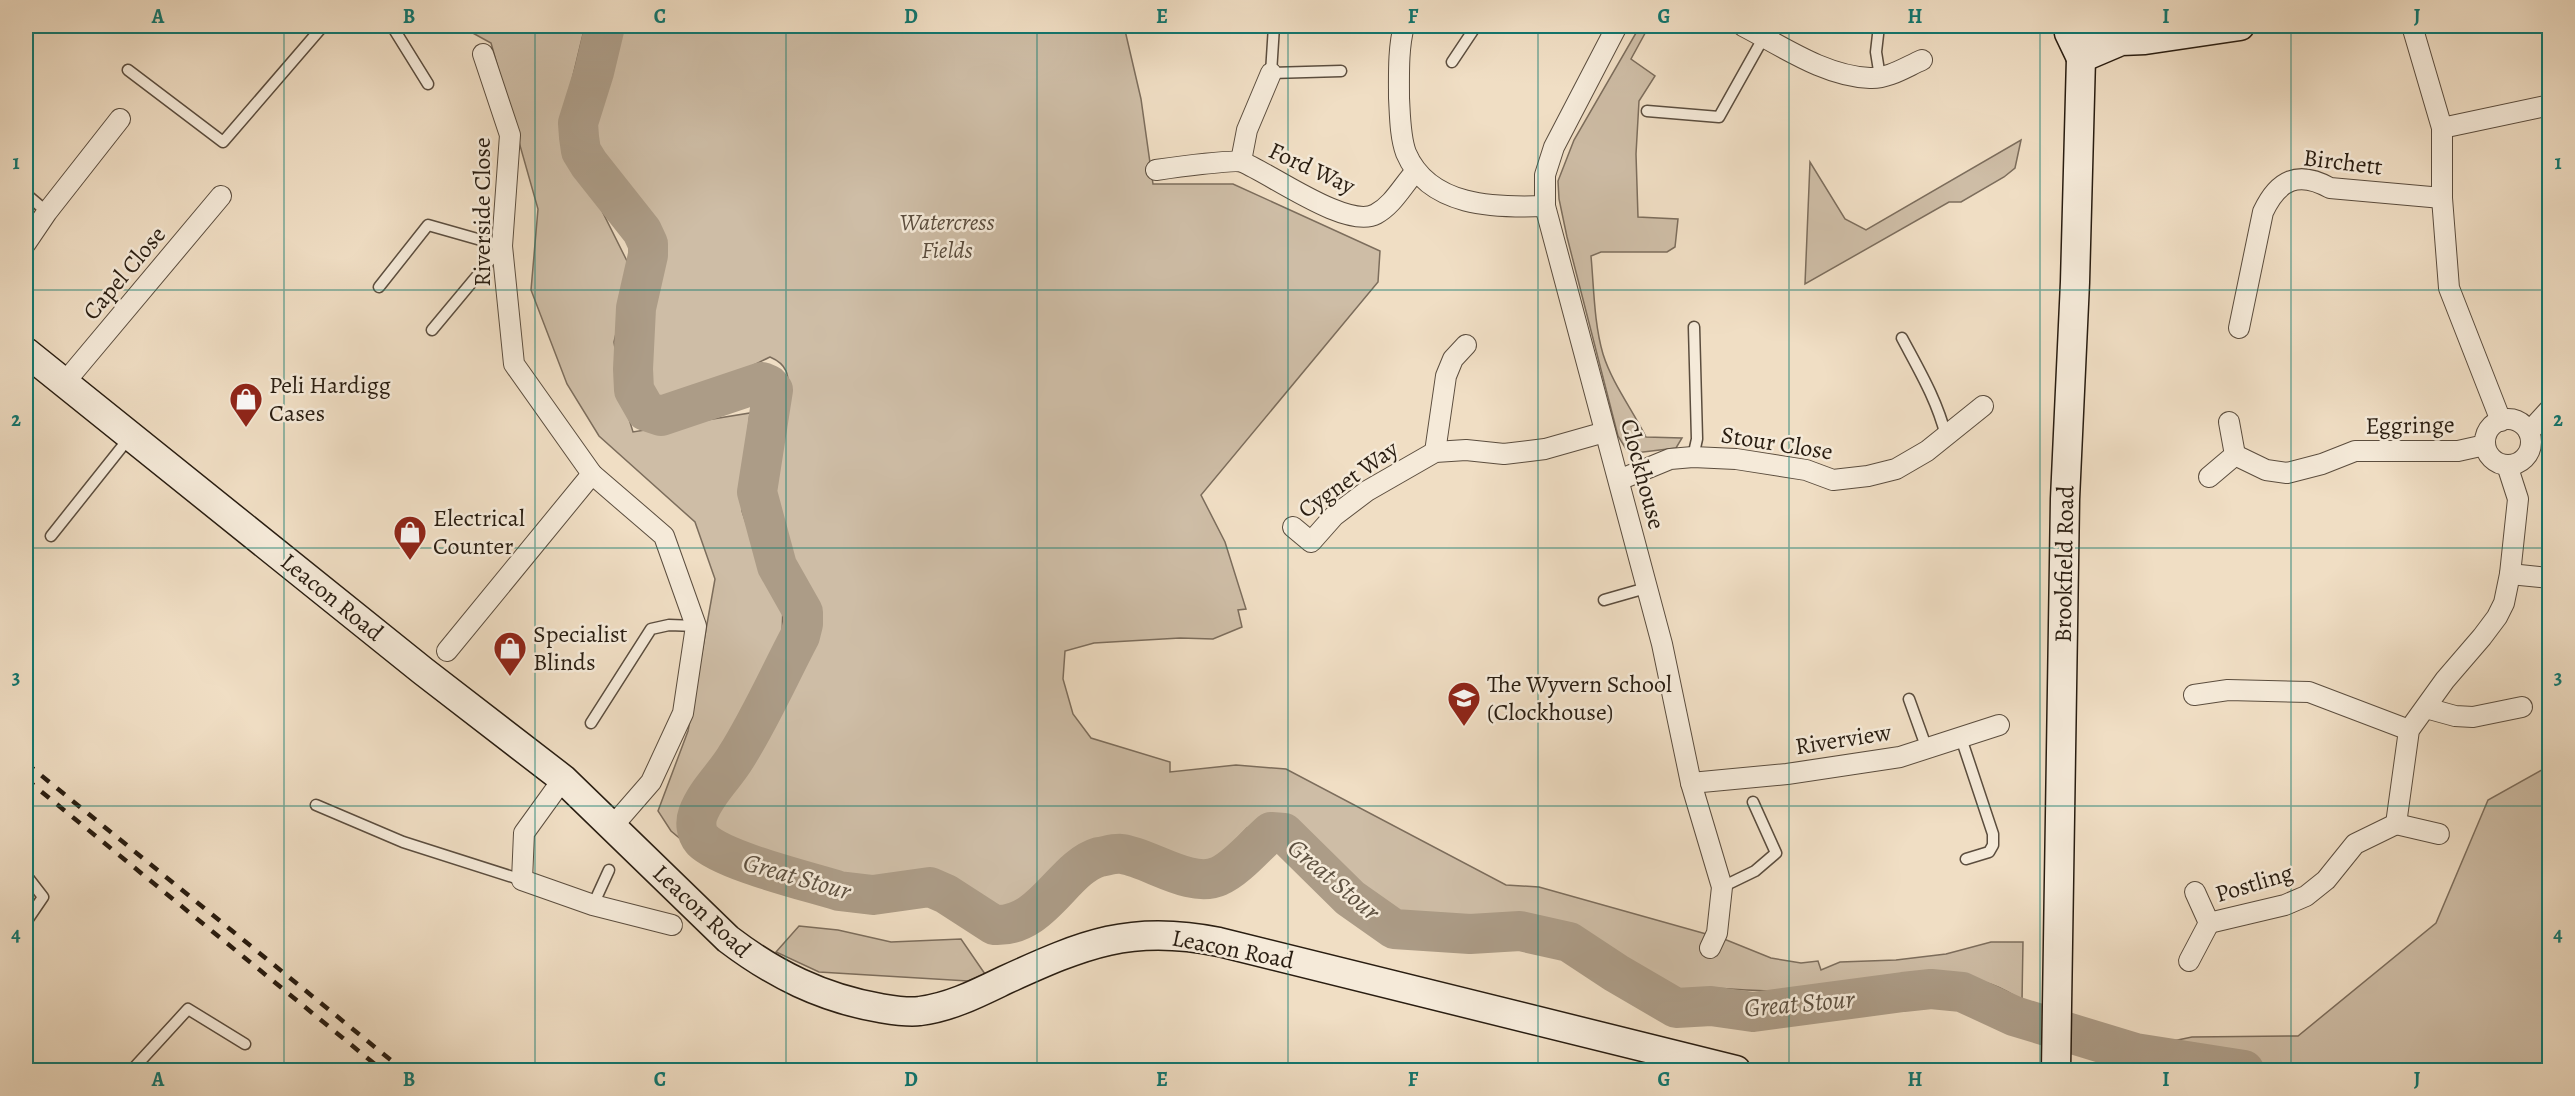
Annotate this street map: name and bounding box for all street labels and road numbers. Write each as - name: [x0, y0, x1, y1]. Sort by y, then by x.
- street label: Ford Way: [1264, 134, 1361, 202]
- street label: Riverside Close: [466, 137, 498, 287]
- street label: Birchett: [2302, 141, 2384, 183]
- street label: Capel Close: [75, 219, 173, 327]
- street label: Eggringe: [2365, 408, 2455, 442]
- street label: Clockhouse: [1613, 415, 1673, 533]
- street label: Stour Close: [1719, 418, 1835, 468]
- street label: Cygnet Way: [1292, 433, 1405, 525]
- street label: Brookfield Road: [2047, 485, 2081, 643]
- street label: Leacon Road: [274, 546, 390, 648]
- street label: Riverview: [1793, 716, 1893, 762]
- street label: Postling: [2211, 856, 2297, 910]
- street label: Leacon Road: [646, 857, 758, 965]
- street label: Leacon Road: [1169, 921, 1297, 977]

